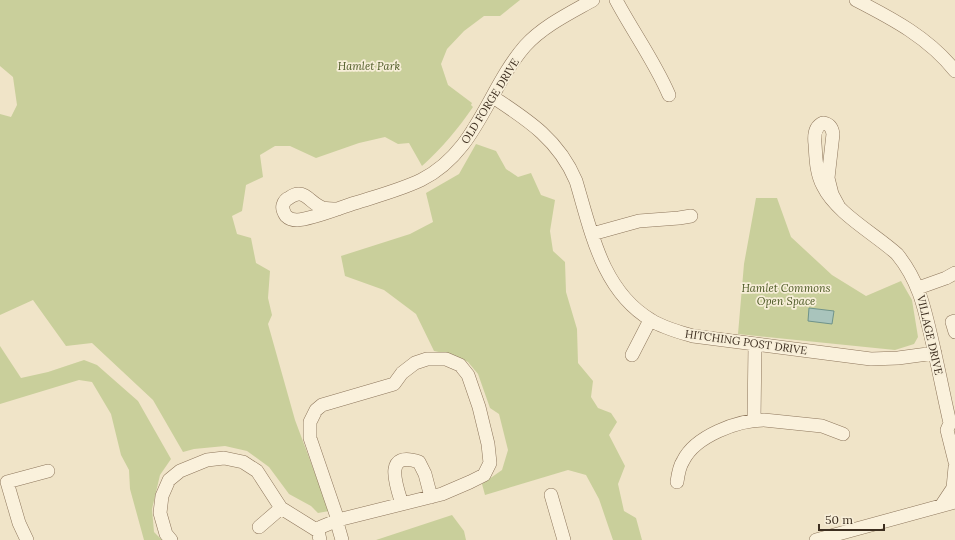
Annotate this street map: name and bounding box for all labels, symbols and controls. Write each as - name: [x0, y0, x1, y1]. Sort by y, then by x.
- street label: OLD FORGE DRIVE: [458, 55, 522, 146]
- park label: Hamlet Park: [338, 59, 400, 73]
- park label: Hamlet Commons Open Space: [741, 281, 831, 308]
- street label: VILLAGE DRIVE: [914, 293, 946, 376]
- street label: HITCHING POST DRIVE: [684, 327, 808, 358]
- scale bar: [819, 506, 884, 532]
- text: 50 m: [825, 512, 853, 527]

